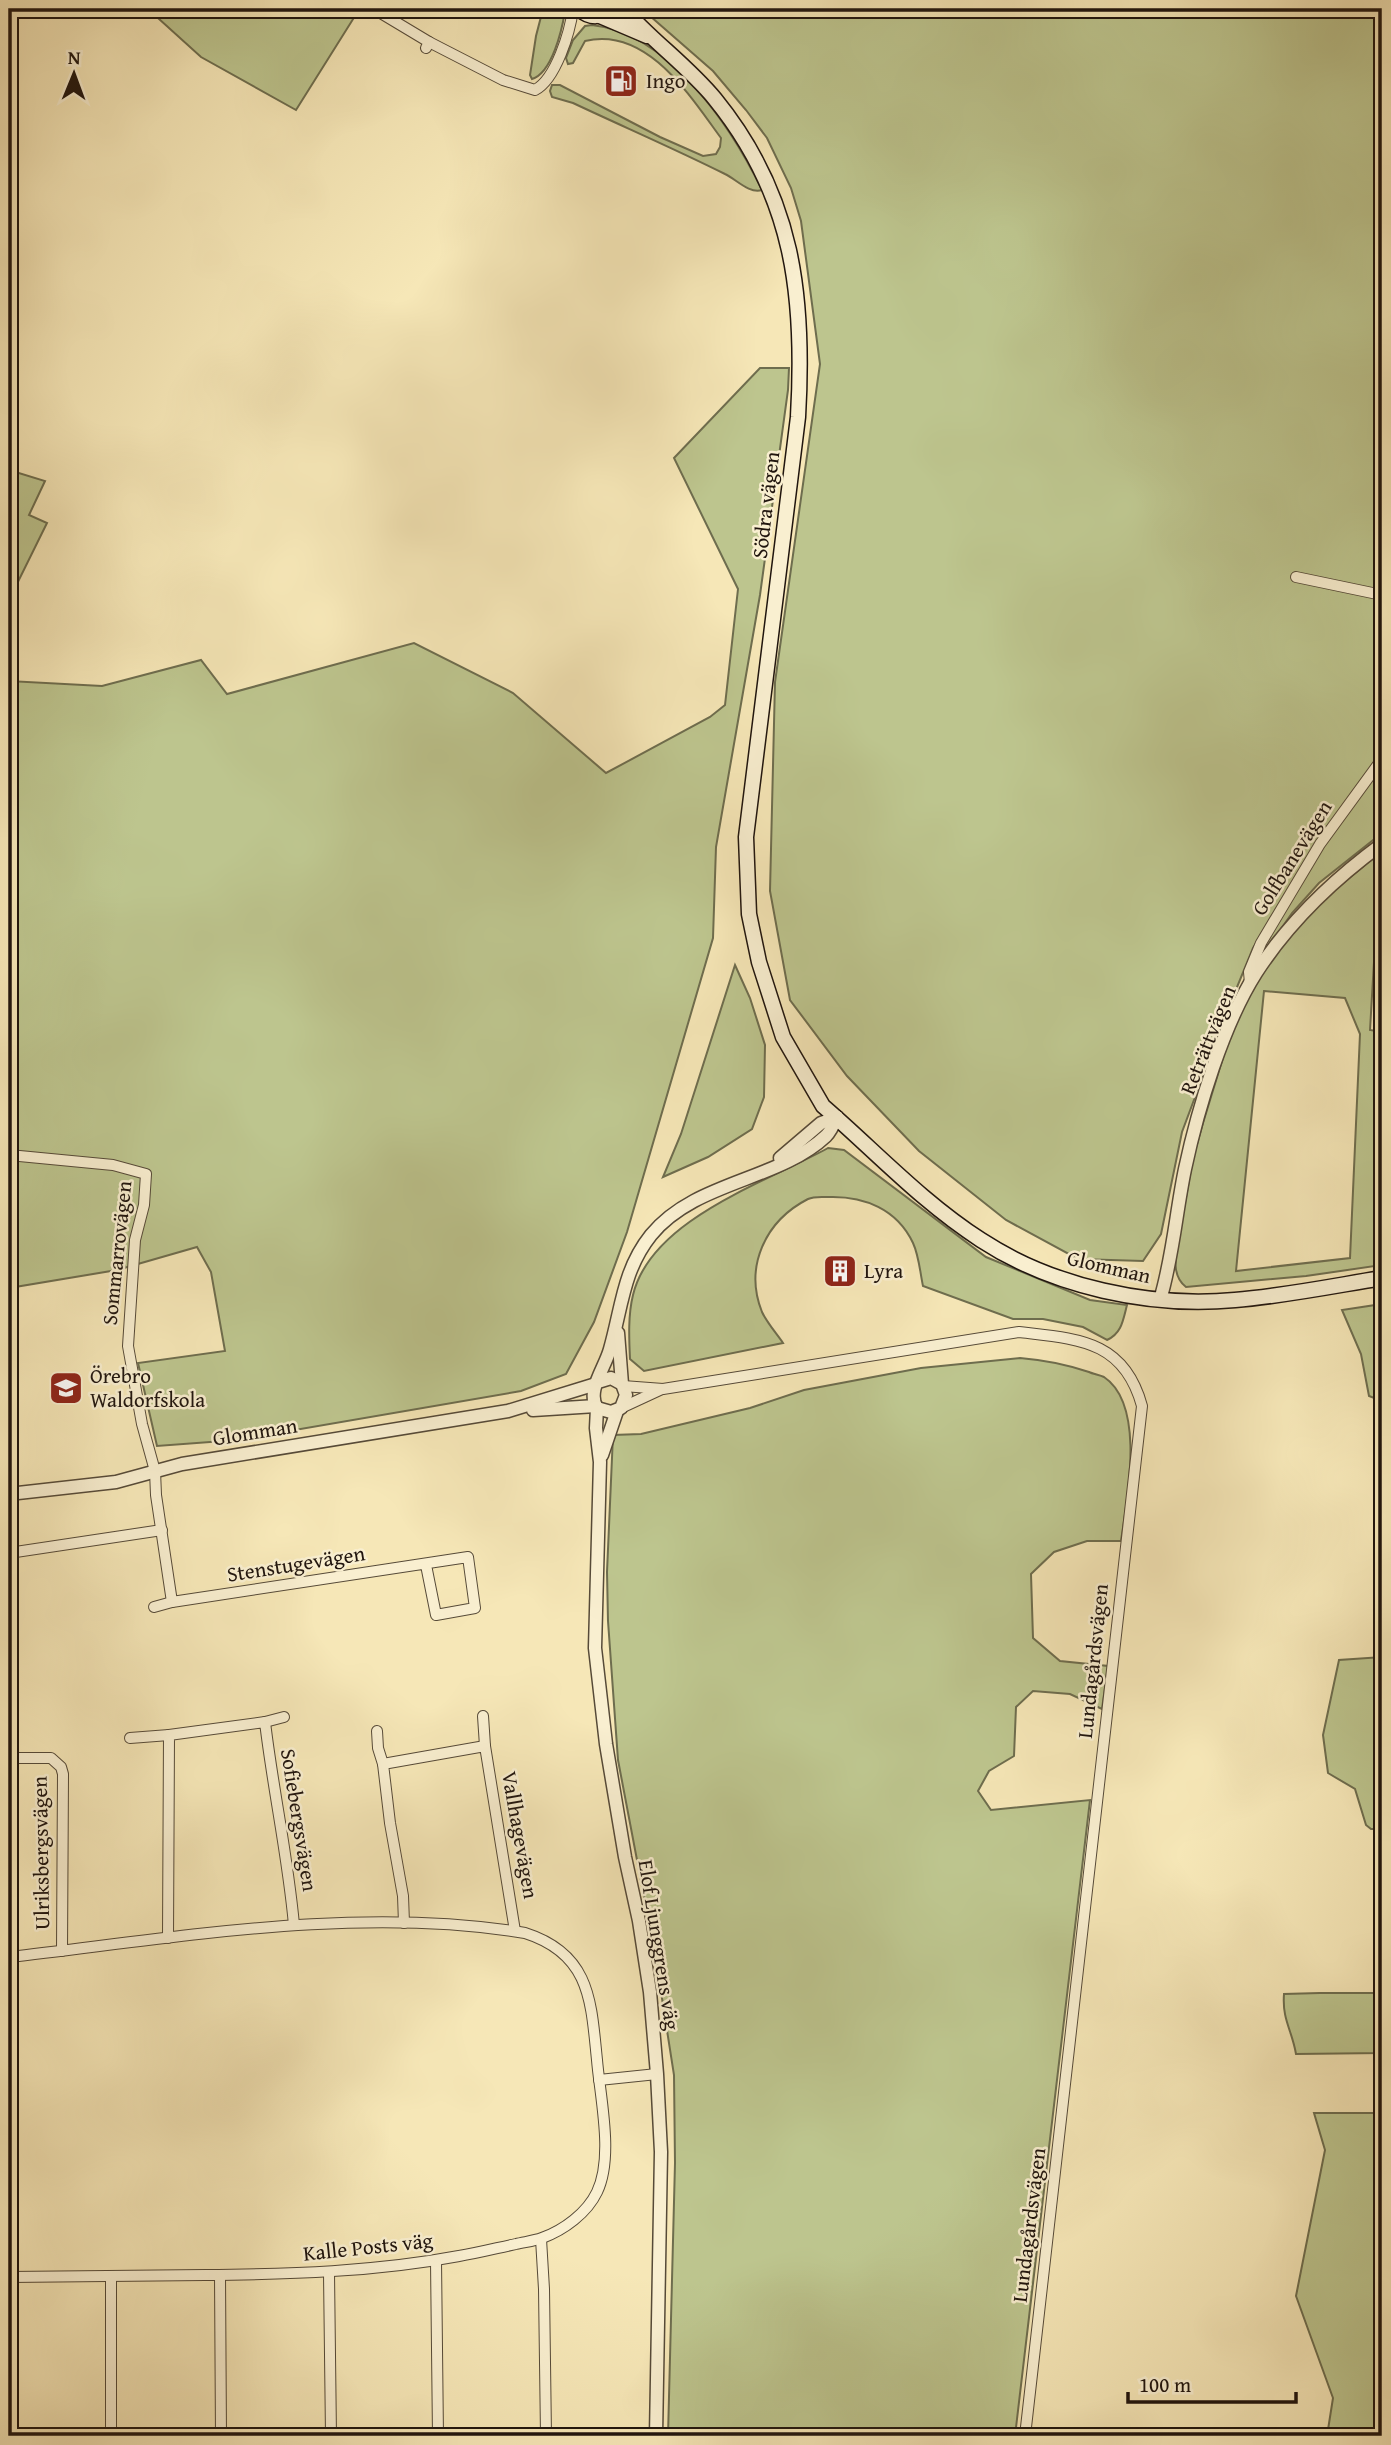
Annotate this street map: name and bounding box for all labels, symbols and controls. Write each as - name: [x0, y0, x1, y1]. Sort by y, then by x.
- north arrow: [38, 38, 108, 108]
- text: N: [68, 43, 81, 71]
- fuel station icon: Ingo: [602, 62, 640, 100]
- place label: Ingo: [646, 65, 685, 96]
- street label: Södra vägen: [744, 449, 787, 560]
- street label: Golfbanevägen: [1244, 794, 1339, 921]
- street label: Reträttvägen: [1172, 980, 1244, 1099]
- street label: Sommarrovägen: [94, 1179, 140, 1327]
- street label: Glomman: [1064, 1242, 1154, 1291]
- building icon: Lyra: [821, 1252, 859, 1290]
- place label: Lyra: [864, 1255, 903, 1286]
- place label: Örebro Waldorfskola: [90, 1360, 205, 1415]
- school or university icon: Örebro Waldorfskola: [47, 1369, 85, 1407]
- street label: Glomman: [211, 1410, 300, 1453]
- street label: Stenstugevägen: [225, 1537, 367, 1590]
- street label: Lundagårdsvägen: [1069, 1582, 1116, 1740]
- street label: Sofiebergsvägen: [273, 1746, 326, 1894]
- street label: Vallhagevägen: [494, 1769, 547, 1901]
- street label: Ulriksbergsvägen: [24, 1776, 57, 1930]
- street label: Elof Ljunggrens väg: [631, 1857, 688, 2033]
- street label: Lundagårdsvägen: [1004, 2146, 1053, 2304]
- street label: Kalle Posts väg: [302, 2224, 435, 2269]
- scale bar: [1128, 2361, 1296, 2405]
- text: 100 m: [1139, 2369, 1191, 2400]

